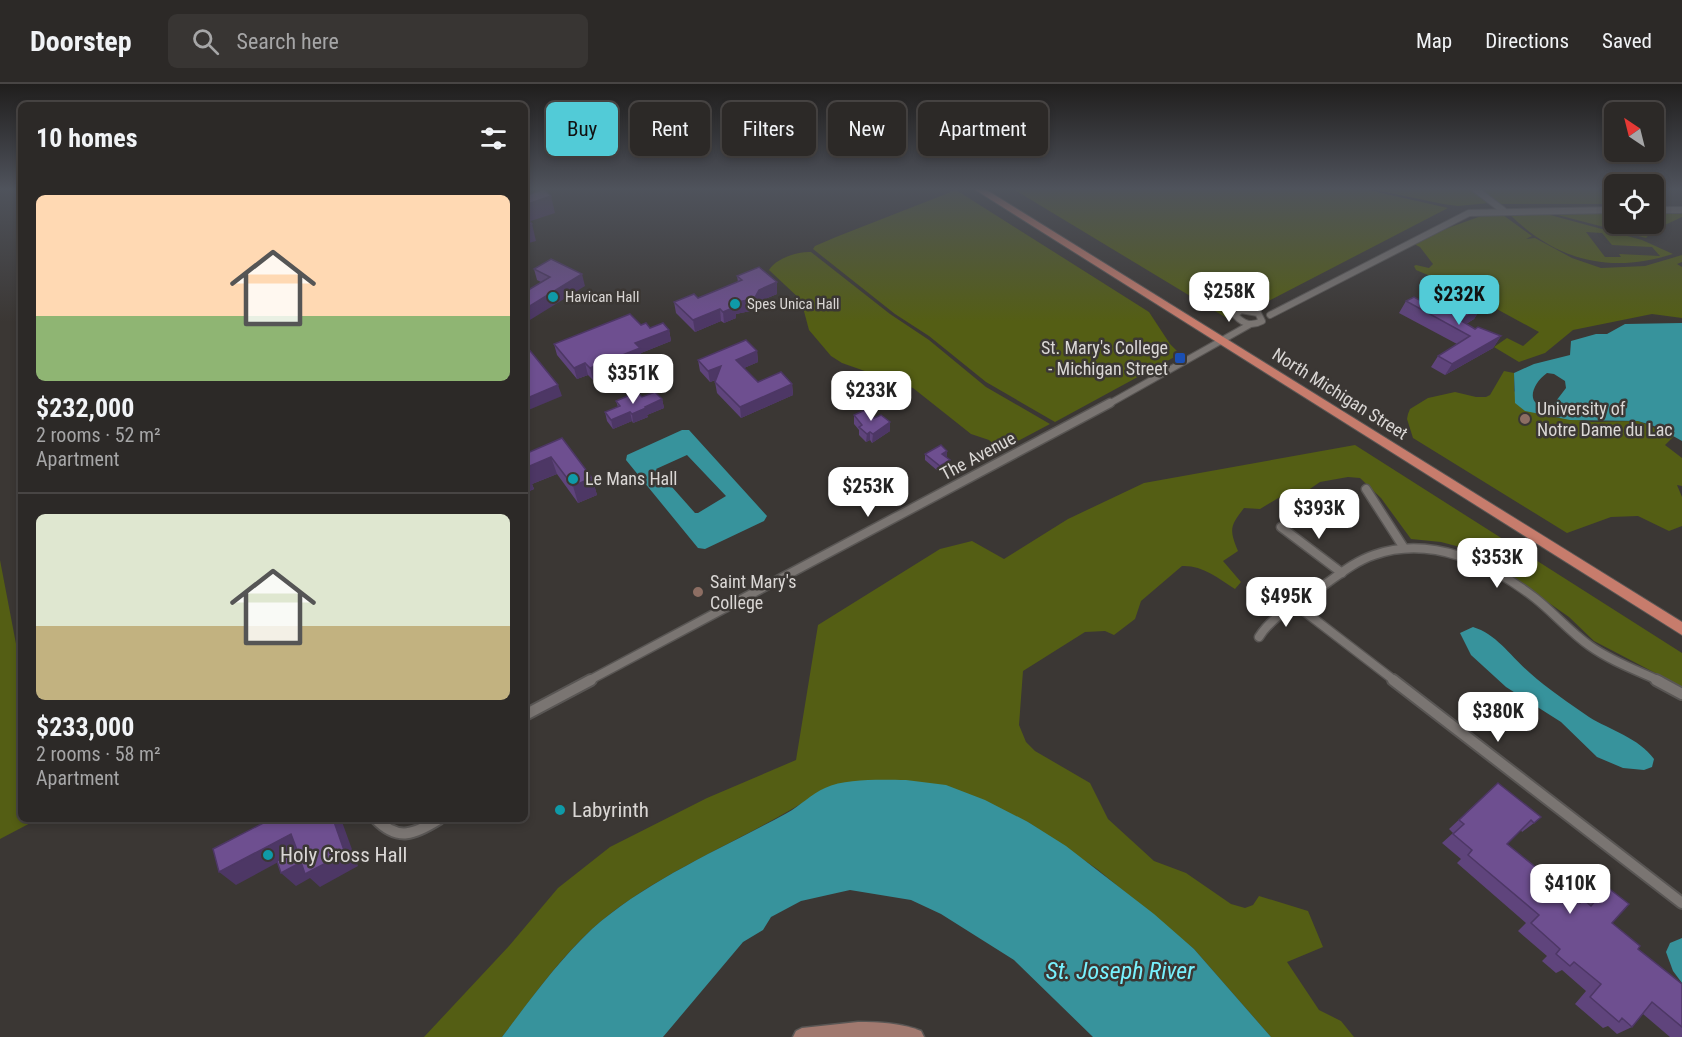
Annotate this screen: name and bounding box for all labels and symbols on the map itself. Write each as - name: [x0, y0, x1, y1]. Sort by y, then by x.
- north arrow: [1604, 102, 1664, 162]
- pin: $258K: [1187, 272, 1271, 323]
- pin: $232K: [1417, 275, 1501, 326]
- place label: Havican Hall: [565, 288, 639, 306]
- marker: Havican Hall: [546, 290, 560, 304]
- place label: Spes Unica Hall: [747, 295, 840, 313]
- marker: Spes Unica Hall: [728, 297, 742, 311]
- place label: St. Mary's College - Michigan Street: [1041, 337, 1168, 379]
- street label: North Michigan Street: [1269, 343, 1412, 444]
- marker: St. Mary's College - Michigan Street: [1173, 351, 1187, 365]
- pin: $351K: [591, 354, 675, 405]
- pin: $233K: [829, 371, 913, 422]
- place label: University of Notre Dame du Lac: [1537, 398, 1673, 440]
- marker: University of Notre Dame du Lac: [1518, 412, 1532, 426]
- street label: The Avenue: [936, 427, 1019, 484]
- pin: $253K: [826, 467, 910, 518]
- place label: Le Mans Hall: [585, 468, 677, 489]
- marker: Le Mans Hall: [566, 472, 580, 486]
- pin: $393K: [1277, 489, 1361, 540]
- pin: $353K: [1455, 538, 1539, 589]
- place label: Saint Mary's College: [710, 571, 796, 613]
- pin: $495K: [1244, 577, 1328, 628]
- marker: Saint Mary's College: [691, 585, 705, 599]
- pin: $380K: [1456, 692, 1540, 743]
- place label: Labyrinth: [572, 798, 649, 822]
- marker: Labyrinth: [553, 803, 567, 817]
- place label: Holy Cross Hall: [280, 843, 407, 867]
- marker: Holy Cross Hall: [261, 848, 275, 862]
- pin: $410K: [1528, 864, 1612, 915]
- water label: St. Joseph River: [1046, 957, 1195, 985]

